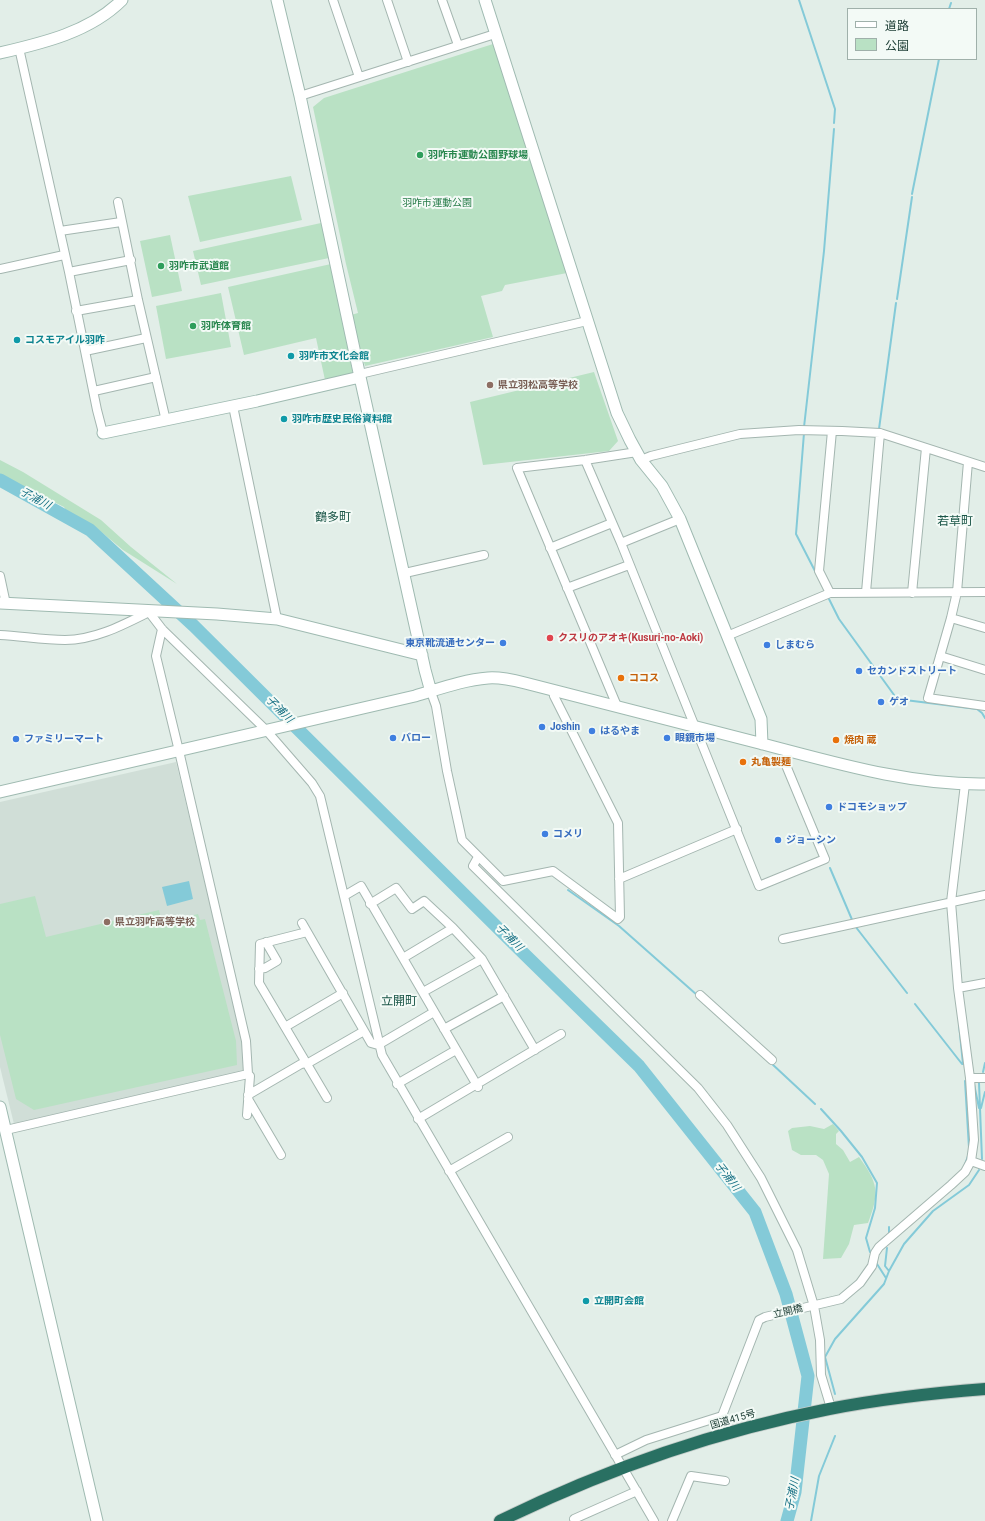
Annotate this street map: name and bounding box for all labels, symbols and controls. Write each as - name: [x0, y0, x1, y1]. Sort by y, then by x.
- legend: [847, 8, 977, 60]
- text: 道路: [885, 19, 909, 33]
- text: 公園: [885, 39, 909, 53]
- place label: 羽咋市運動公園野球場: [428, 149, 528, 161]
- marker: 羽咋市運動公園野球場: [415, 150, 425, 160]
- park label: 羽咋市運動公園: [402, 197, 472, 209]
- place label: 羽咋市武道館: [169, 260, 229, 272]
- marker: 羽咋市武道館: [156, 261, 166, 271]
- place label: 羽咋体育館: [201, 320, 251, 332]
- marker: 羽咋体育館: [188, 321, 198, 331]
- place label: コスモアイル羽咋: [25, 334, 105, 346]
- marker: コスモアイル羽咋: [12, 335, 22, 345]
- place label: 羽咋市文化会館: [299, 350, 369, 362]
- marker: 羽咋市文化会館: [286, 351, 296, 361]
- place label: 県立羽松高等学校: [498, 379, 578, 391]
- marker: 県立羽松高等学校: [485, 380, 495, 390]
- place label: 羽咋市歴史民俗資料館: [292, 413, 392, 425]
- marker: 羽咋市歴史民俗資料館: [279, 414, 289, 424]
- water label: 子浦川: [17, 485, 53, 513]
- district label: 鶴多町: [315, 511, 351, 525]
- district label: 若草町: [937, 515, 973, 529]
- place label: クスリのアオキ(Kusuri-no-Aoki): [558, 632, 703, 644]
- marker: クスリのアオキ(Kusuri-no-Aoki): [545, 633, 555, 643]
- place label: 東京靴流通センター: [405, 637, 495, 649]
- marker: 東京靴流通センター: [498, 638, 508, 648]
- place label: しまむら: [775, 639, 815, 651]
- marker: しまむら: [762, 640, 772, 650]
- place label: セカンドストリート: [867, 665, 957, 677]
- marker: セカンドストリート: [854, 666, 864, 676]
- place label: ココス: [629, 672, 659, 684]
- marker: ココス: [616, 673, 626, 683]
- water label: 子浦川: [263, 694, 295, 726]
- place label: ゲオ: [889, 696, 909, 708]
- marker: ゲオ: [876, 697, 886, 707]
- place label: Joshin: [550, 721, 580, 733]
- marker: Joshin: [537, 722, 547, 732]
- place label: はるやま: [600, 725, 640, 737]
- marker: はるやま: [587, 726, 597, 736]
- place label: バロー: [401, 732, 431, 744]
- place label: 眼鏡市場: [675, 732, 715, 744]
- place label: ファミリーマート: [24, 733, 104, 745]
- marker: バロー: [388, 733, 398, 743]
- marker: 眼鏡市場: [662, 733, 672, 743]
- marker: ファミリーマート: [11, 734, 21, 744]
- place label: 焼肉 蔵: [844, 734, 876, 746]
- marker: 焼肉 蔵: [831, 735, 841, 745]
- place label: 丸亀製麺: [751, 756, 791, 768]
- marker: 丸亀製麺: [738, 757, 748, 767]
- place label: ドコモショップ: [837, 801, 907, 813]
- marker: ドコモショップ: [824, 802, 834, 812]
- place label: コメリ: [553, 828, 583, 840]
- marker: コメリ: [540, 829, 550, 839]
- place label: ジョーシン: [786, 834, 836, 846]
- marker: ジョーシン: [773, 835, 783, 845]
- place label: 県立羽咋高等学校: [115, 916, 195, 928]
- marker: 県立羽咋高等学校: [102, 917, 112, 927]
- water label: 子浦川: [493, 922, 525, 954]
- district label: 立開町: [381, 995, 417, 1009]
- water label: 子浦川: [712, 1160, 742, 1194]
- place label: 立開町会館: [594, 1295, 644, 1307]
- marker: 立開町会館: [581, 1296, 591, 1306]
- street label: 立開橋: [772, 1303, 804, 1321]
- street label: 国道415号: [709, 1408, 757, 1432]
- water label: 子浦川: [783, 1477, 803, 1511]

